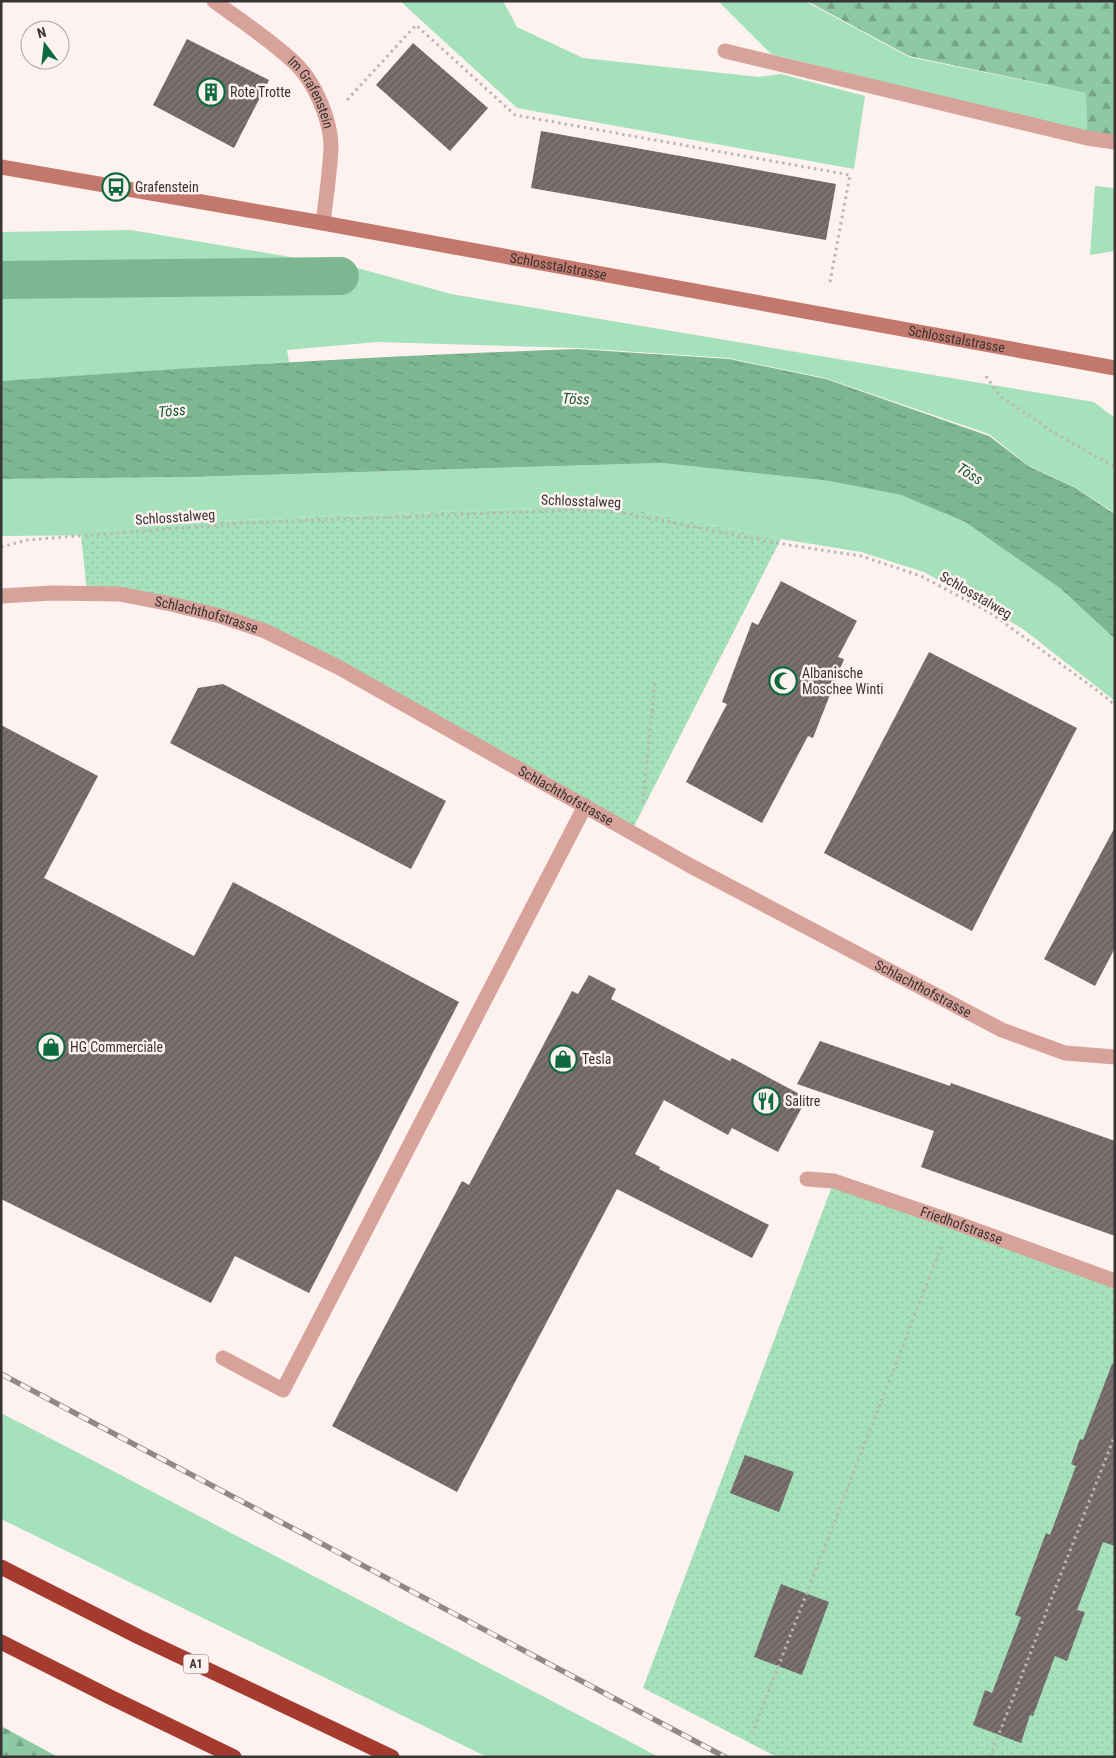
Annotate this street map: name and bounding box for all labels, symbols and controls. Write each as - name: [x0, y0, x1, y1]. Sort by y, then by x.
- north arrow: [20, 20, 70, 70]
- text: N: [35, 24, 48, 41]
- street label: Im Grafenstein: [285, 53, 337, 130]
- building icon: Rote Trotte: [196, 77, 226, 107]
- place label: Rote Trotte: [230, 84, 291, 100]
- bus stop icon: Grafenstein: [101, 172, 131, 202]
- place label: Grafenstein: [135, 179, 199, 195]
- street label: Schlosstalstrasse: [509, 249, 608, 283]
- street label: Schlosstalstrasse: [907, 322, 1007, 356]
- water label: Töss: [562, 389, 591, 409]
- water label: Töss: [158, 401, 187, 421]
- water label: Töss: [954, 459, 987, 489]
- street label: Schlosstalweg: [541, 492, 621, 510]
- street label: Schlosstalweg: [134, 506, 216, 528]
- street label: Schlosstalweg: [937, 568, 1015, 622]
- street label: Schlachthofstrasse: [153, 593, 261, 636]
- place label: Albanische Moschee Winti: [802, 665, 884, 697]
- mosque icon: Albanische Moschee Winti: [768, 666, 798, 696]
- street label: Schlachthofstrasse: [516, 762, 617, 829]
- street label: Schlachthofstrasse: [872, 956, 974, 1021]
- shop icon: HG Commerciale: [36, 1032, 66, 1062]
- place label: HG Commerciale: [70, 1039, 164, 1055]
- shop icon: Tesla: [548, 1044, 578, 1074]
- place label: Tesla: [582, 1051, 611, 1067]
- restaurant icon: Salitre: [751, 1086, 781, 1116]
- place label: Salitre: [785, 1093, 821, 1109]
- street label: Friedhofstrasse: [918, 1203, 1005, 1247]
- road number: A1: [184, 1655, 208, 1674]

